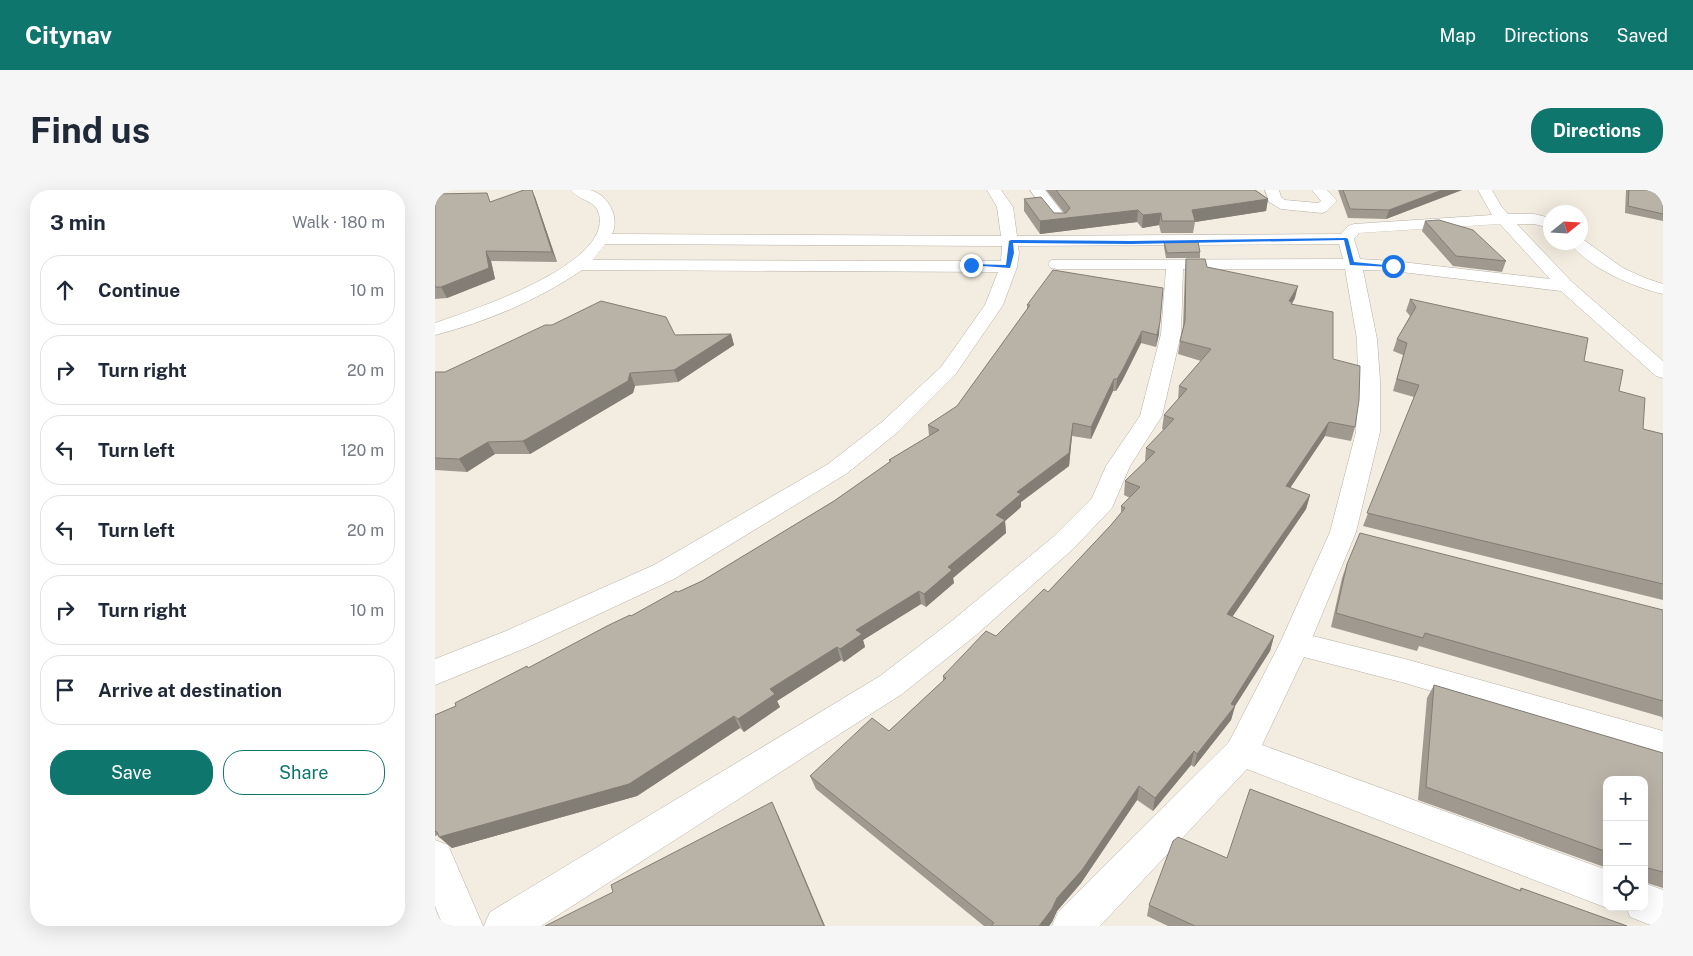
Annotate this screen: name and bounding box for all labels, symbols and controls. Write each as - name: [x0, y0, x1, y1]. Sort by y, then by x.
- text: Citynav: [25, 21, 112, 49]
- text: Map: [1439, 25, 1476, 46]
- text: Directions: [1504, 25, 1589, 46]
- text: Saved: [1617, 25, 1668, 46]
- button: Directions: [1531, 108, 1663, 153]
- text: Find us: [30, 110, 150, 151]
- north arrow: [1543, 205, 1588, 250]
- text: 3 min: [50, 210, 106, 235]
- text: Walk · 180 m: [292, 213, 385, 232]
- route end: [960, 254, 983, 277]
- route start: [1382, 255, 1405, 278]
- icon: ahead: [51, 276, 79, 304]
- text: Continue: [98, 279, 180, 301]
- text: 10 m: [350, 281, 384, 300]
- icon: right: [51, 356, 79, 384]
- text: Turn right: [98, 359, 187, 381]
- text: 20 m: [347, 361, 384, 380]
- icon: left: [51, 436, 79, 464]
- text: Turn left: [98, 439, 175, 461]
- text: 120 m: [340, 441, 384, 460]
- icon: left: [51, 516, 79, 544]
- text: Turn left: [98, 519, 175, 541]
- text: 20 m: [347, 521, 384, 540]
- icon: right: [51, 596, 79, 624]
- text: Turn right: [98, 599, 187, 621]
- text: 10 m: [350, 601, 384, 620]
- icon: arrive: [51, 676, 79, 704]
- text: Arrive at destination: [98, 679, 282, 701]
- button: Save: [50, 750, 213, 795]
- button: Share: [223, 750, 385, 795]
- map controls: [1603, 776, 1648, 911]
- button: +: [1603, 776, 1648, 821]
- button: −: [1603, 821, 1648, 866]
- button: locate: [1603, 866, 1648, 911]

